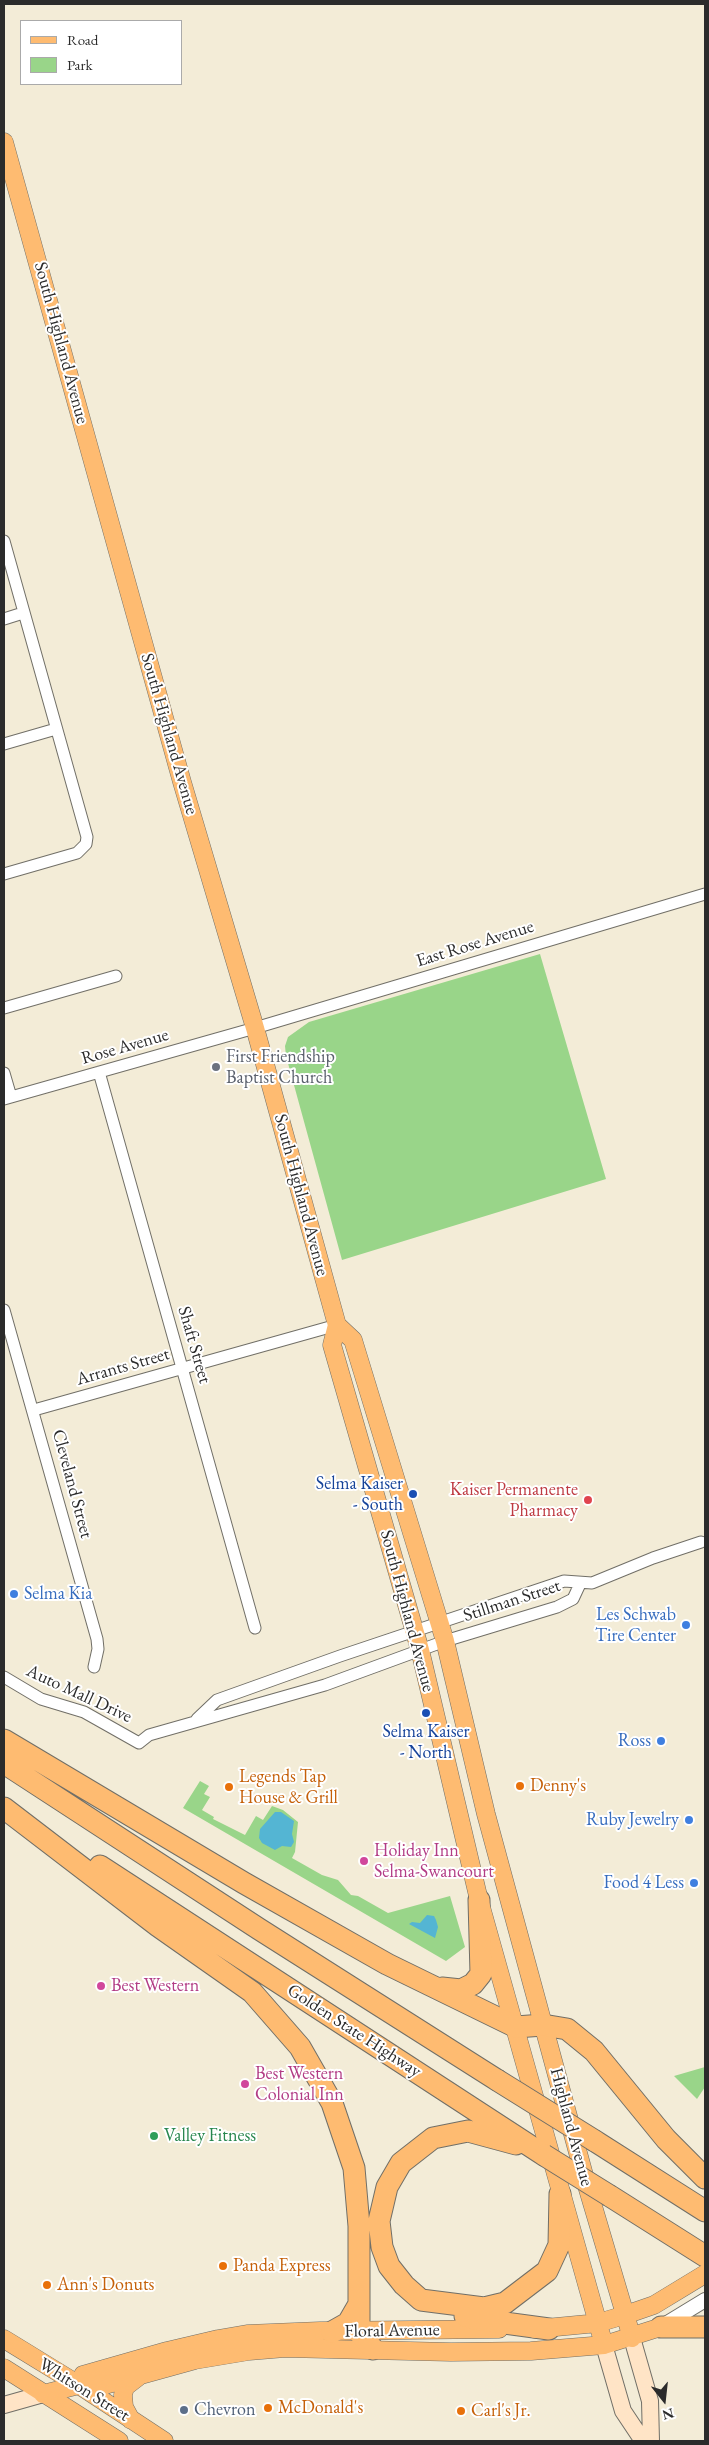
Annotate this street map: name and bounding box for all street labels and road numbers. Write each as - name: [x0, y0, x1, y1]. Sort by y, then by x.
- street label: South Highland Avenue: [29, 260, 93, 426]
- street label: South Highland Avenue: [136, 651, 202, 817]
- street label: East Rose Avenue: [414, 916, 536, 972]
- street label: Rose Avenue: [79, 1024, 171, 1070]
- street label: South Highland Avenue: [269, 1112, 333, 1278]
- street label: Shaft Street: [173, 1304, 215, 1386]
- street label: Arrants Street: [74, 1343, 172, 1391]
- street label: Cleveland Street: [47, 1427, 97, 1541]
- street label: South Highland Avenue: [375, 1528, 439, 1694]
- street label: Stillman Street: [461, 1575, 563, 1627]
- street label: Auto Mall Drive: [23, 1660, 135, 1728]
- street label: Golden State Highway: [283, 1980, 425, 2082]
- street label: Highland Avenue: [545, 2066, 597, 2188]
- street label: Floral Avenue: [344, 2319, 440, 2343]
- street label: Whitson Street: [35, 2353, 133, 2427]

